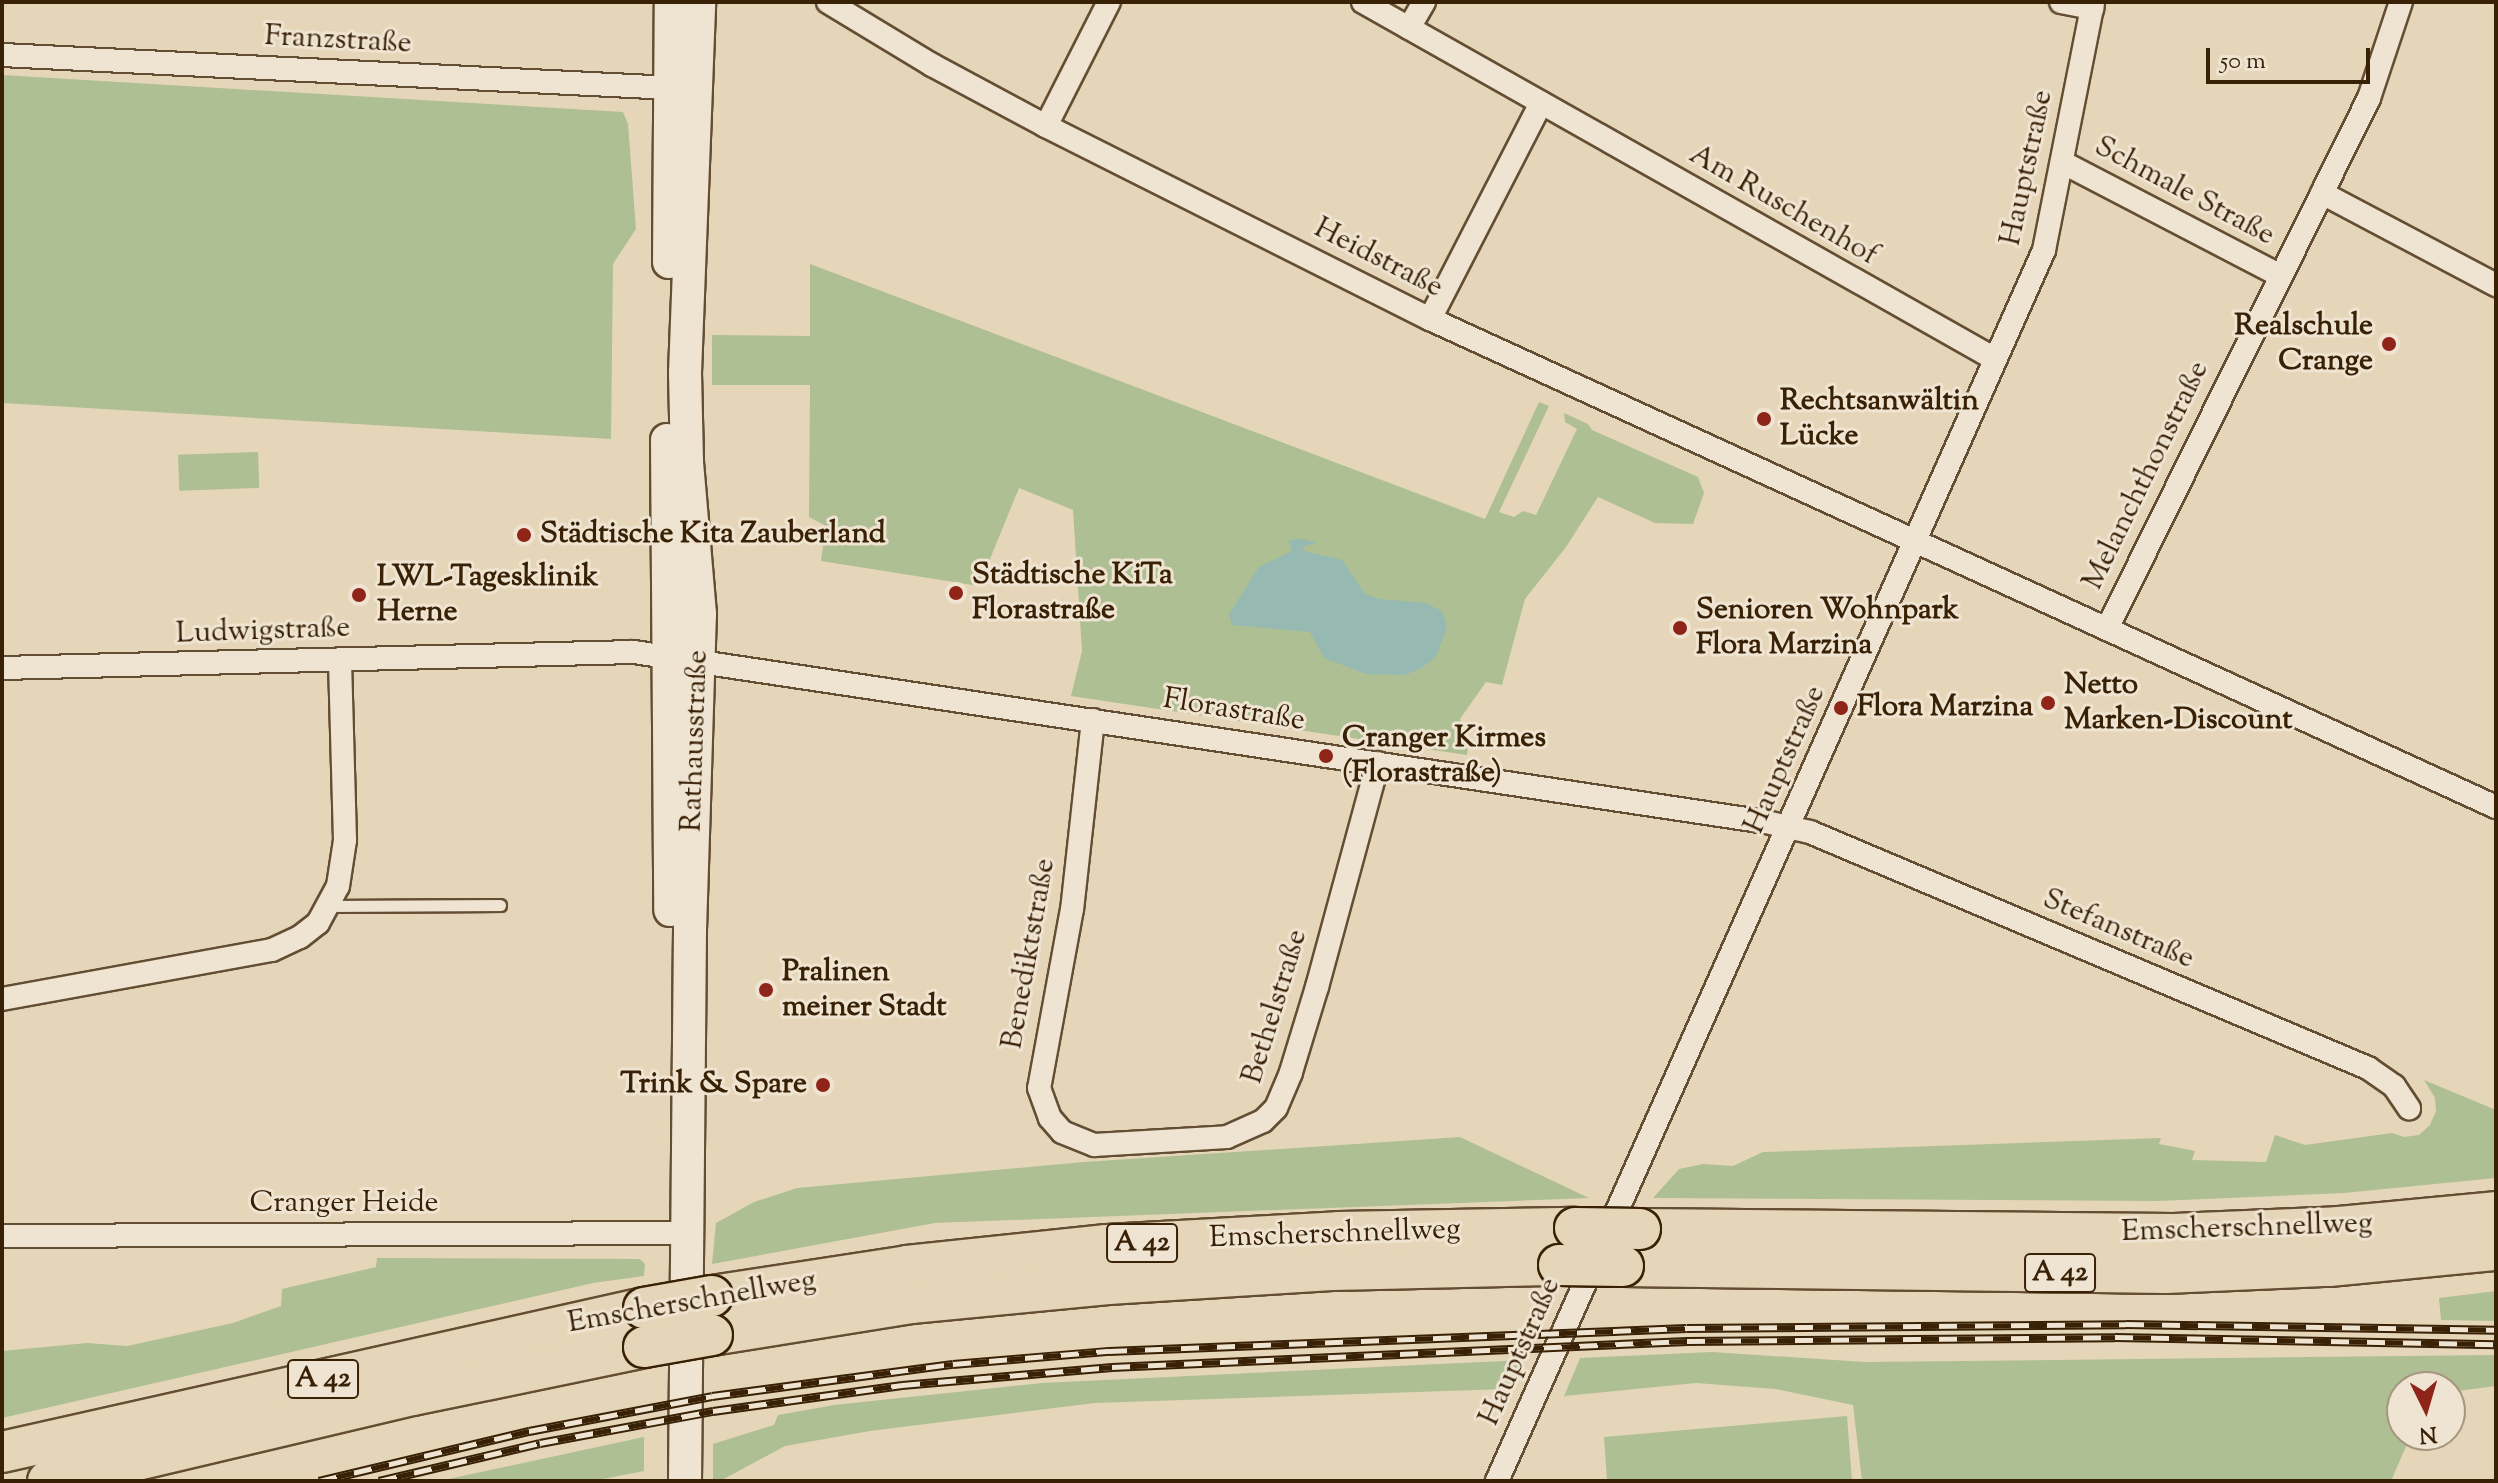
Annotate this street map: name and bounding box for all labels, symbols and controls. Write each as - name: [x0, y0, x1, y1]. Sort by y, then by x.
- street label: Franzstraße: [264, 19, 412, 63]
- scale bar: [2210, 32, 2374, 82]
- text: 50 m: [2220, 45, 2266, 79]
- street label: Hauptstraße: [1994, 87, 2062, 249]
- street label: Schmale Straße: [2088, 129, 2280, 255]
- street label: Am Ruschenhof: [1682, 137, 1884, 275]
- street label: Heidstraße: [1307, 211, 1449, 307]
- place label: Realschule Crange: [2234, 309, 2373, 380]
- marker: Realschule Crange: [2380, 335, 2398, 353]
- street label: Melanchthonstraße: [2076, 356, 2218, 596]
- place label: Rechtsanwältin Lücke: [1780, 384, 1979, 454]
- marker: Rechtsanwältin Lücke: [1755, 410, 1773, 428]
- place label: Städtische Kita Zauberland: [540, 517, 886, 553]
- marker: Städtische Kita Zauberland: [515, 526, 533, 544]
- place label: Städtische KiTa Florastraße: [972, 558, 1173, 628]
- place label: LWL-Tagesklinik Herne: [377, 560, 598, 630]
- marker: LWL-Tagesklinik Herne: [348, 584, 370, 606]
- marker: Städtische KiTa Florastraße: [947, 584, 965, 602]
- place label: Senioren Wohnpark Flora Marzina: [1696, 593, 1959, 664]
- street label: Ludwigstraße: [175, 611, 351, 653]
- marker: Senioren Wohnpark Flora Marzina: [1671, 619, 1689, 637]
- street label: Rathausstraße: [675, 649, 717, 833]
- place label: Netto Marken-Discount: [2064, 668, 2292, 738]
- street label: Hauptstraße: [1737, 680, 1835, 840]
- street label: Florastraße: [1161, 682, 1307, 740]
- place label: Flora Marzina: [1857, 690, 2033, 726]
- marker: Netto Marken-Discount: [2039, 694, 2057, 712]
- marker: Flora Marzina: [1832, 699, 1850, 717]
- place label: Cranger Kirmes (Florastraße): [1342, 721, 1546, 792]
- marker: Cranger Kirmes (Florastraße): [1317, 747, 1335, 765]
- street label: Benediktstraße: [996, 856, 1064, 1052]
- street label: Stefanstraße: [2037, 882, 2199, 978]
- street label: Bethelstraße: [1235, 926, 1317, 1088]
- place label: Pralinen meiner Stadt: [782, 955, 947, 1026]
- marker: Pralinen meiner Stadt: [757, 981, 775, 999]
- place label: Trink & Spare: [620, 1067, 807, 1103]
- marker: Trink & Spare: [814, 1076, 832, 1094]
- street label: Cranger Heide: [249, 1186, 439, 1222]
- street label: Emscherschnellweg: [2121, 1207, 2373, 1251]
- street label: Emscherschnellweg: [1209, 1213, 1461, 1257]
- road number: A 42: [1106, 1219, 1178, 1267]
- road number: A 42: [2024, 1249, 2096, 1297]
- street label: Emscherschnellweg: [565, 1263, 819, 1343]
- street label: Hauptstraße: [1472, 1272, 1570, 1432]
- road number: A 42: [287, 1355, 359, 1403]
- north arrow: [2386, 1371, 2466, 1451]
- text: N: [2418, 1416, 2438, 1450]

